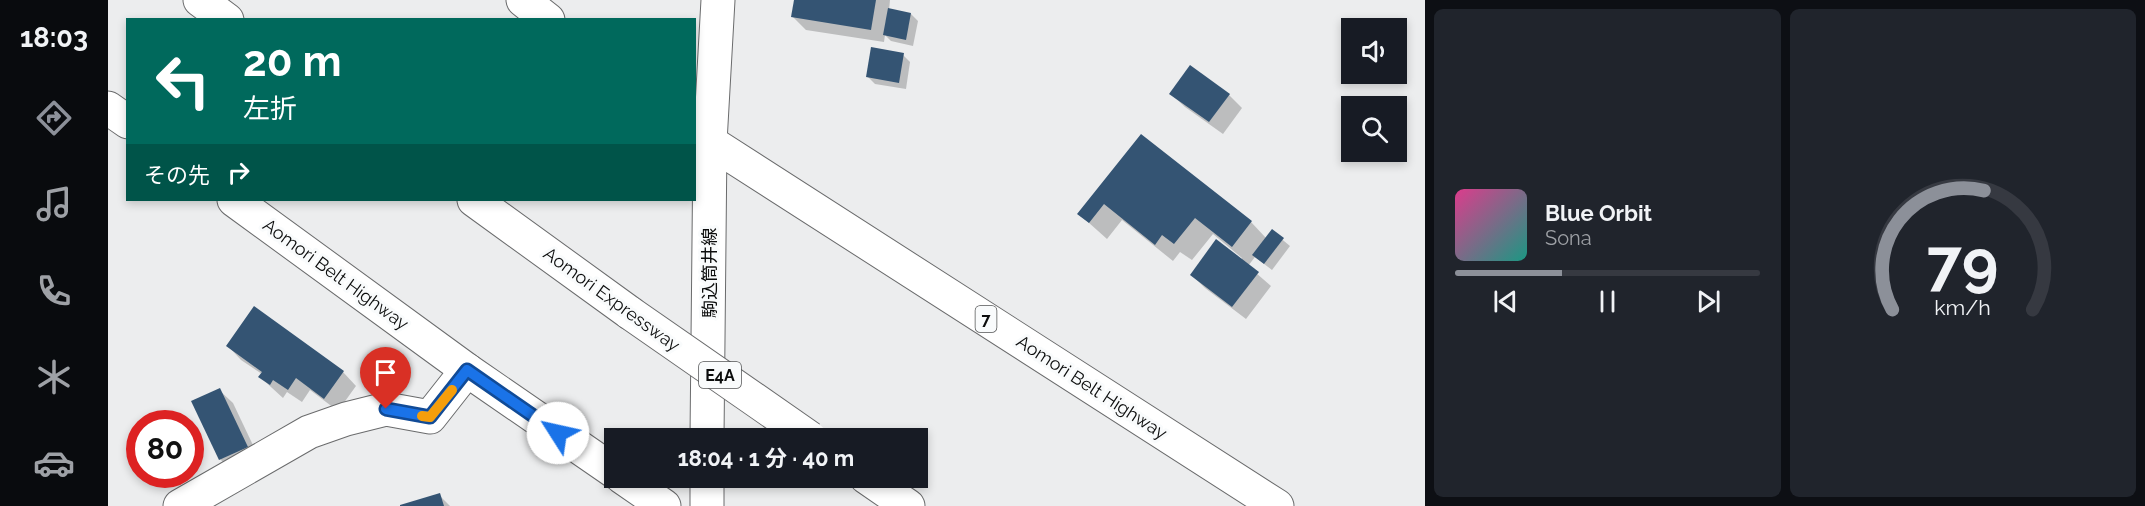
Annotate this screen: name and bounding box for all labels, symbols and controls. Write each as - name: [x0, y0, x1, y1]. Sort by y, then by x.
- map controls: [1341, 18, 1407, 162]
- button: sound: [1341, 18, 1407, 84]
- text: 18:03: [20, 22, 88, 53]
- text: 20 m: [243, 37, 342, 86]
- icon: left: [144, 42, 222, 120]
- text: 左折: [243, 93, 297, 124]
- button: search: [1341, 96, 1407, 162]
- icon: directions: [33, 97, 75, 139]
- icon: right: [222, 156, 255, 189]
- text: その先: [144, 162, 210, 188]
- icon: music: [33, 183, 75, 225]
- text: Blue Orbit: [1545, 200, 1652, 226]
- street label: Aomori Belt Highway: [259, 214, 413, 334]
- text: 79: [1927, 225, 1999, 299]
- text: Sona: [1545, 226, 1592, 250]
- street label: 駒込筒井線: [699, 228, 720, 318]
- street label: Aomori Expressway: [540, 243, 684, 356]
- icon: phone: [33, 270, 75, 312]
- icon: previous: [1489, 285, 1522, 318]
- icon: pause: [1591, 285, 1624, 318]
- icon: next: [1692, 285, 1725, 318]
- text: km/h: [1934, 295, 1991, 320]
- road number: 7: [976, 306, 996, 332]
- street label: Aomori Belt Highway: [1013, 331, 1171, 444]
- pin: [360, 347, 411, 409]
- icon: climate: [33, 356, 75, 398]
- icon: arrive: [369, 356, 402, 389]
- road number: E4A: [699, 362, 741, 388]
- position arrow: [526, 401, 590, 465]
- speed limit sign: 80: [126, 410, 204, 488]
- icon: car: [33, 442, 75, 484]
- text: 18:04 · 1 分 · 40 m: [678, 445, 854, 471]

